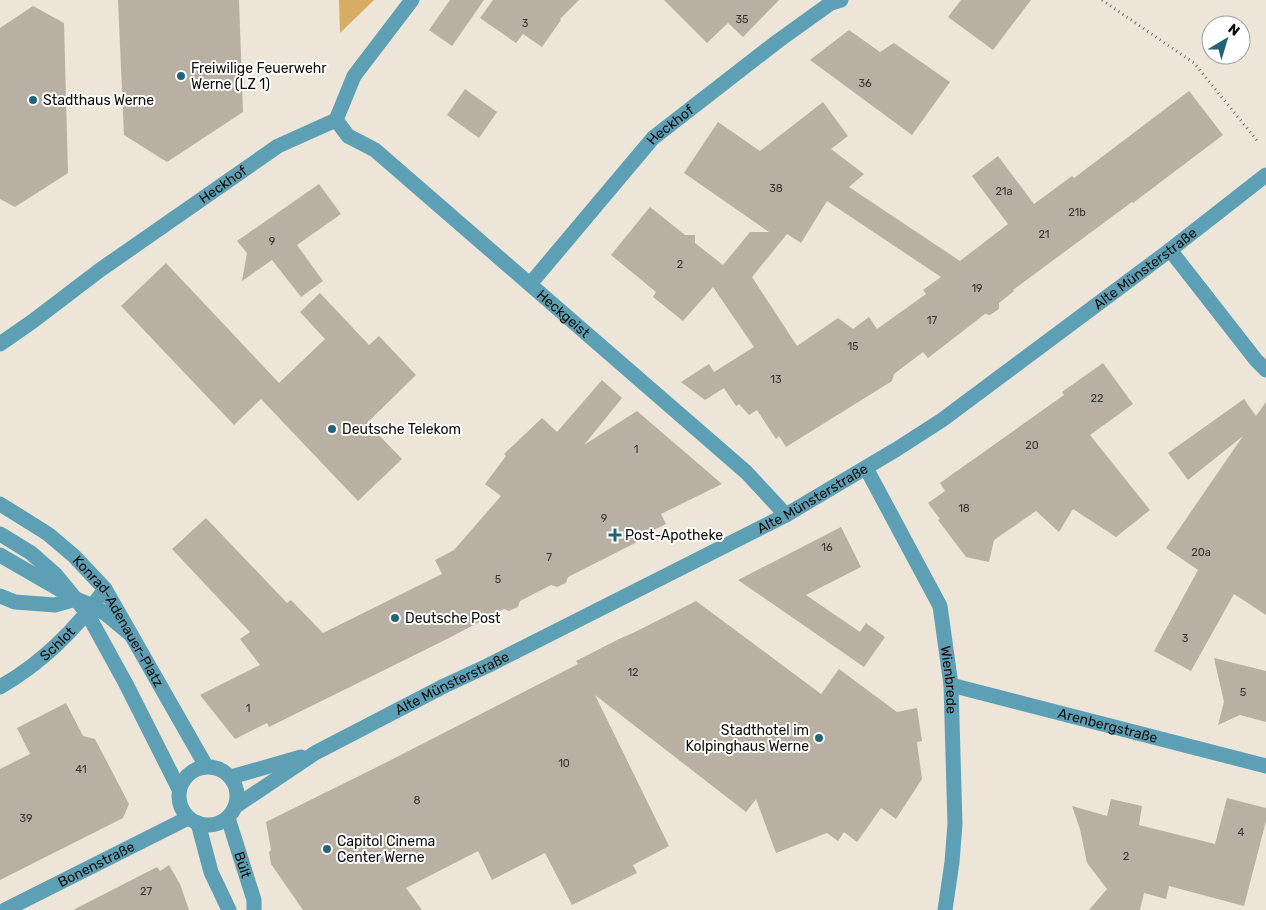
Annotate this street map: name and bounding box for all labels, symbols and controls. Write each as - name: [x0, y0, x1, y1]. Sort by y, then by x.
- house number: 35: [735, 13, 749, 26]
- north arrow: [1201, 15, 1251, 65]
- house number: 3: [522, 17, 529, 30]
- text: N: [1224, 20, 1243, 40]
- place label: Freiwilige Feuerwehr Werne (LZ 1): [191, 60, 327, 93]
- marker: Freiwilige Feuerwehr Werne (LZ 1): [175, 70, 187, 82]
- house number: 36: [858, 77, 872, 90]
- place label: Stadthaus Werne: [43, 92, 154, 109]
- marker: Stadthaus Werne: [27, 94, 39, 106]
- street label: Heckhof: [643, 101, 698, 148]
- street label: Heckhof: [196, 162, 251, 208]
- house number: 38: [769, 182, 783, 195]
- house number: 21a: [995, 185, 1013, 198]
- house number: 21b: [1068, 206, 1086, 219]
- street label: Alte Münsterstraße: [1090, 224, 1201, 313]
- house number: 21: [1038, 228, 1050, 241]
- house number: 9: [269, 235, 275, 248]
- house number: 2: [677, 258, 683, 271]
- house number: 19: [971, 282, 983, 295]
- street label: Heckgeist: [533, 286, 594, 342]
- house number: 17: [927, 314, 938, 327]
- house number: 15: [847, 340, 859, 353]
- house number: 13: [770, 373, 782, 386]
- house number: 22: [1091, 392, 1103, 405]
- place label: Deutsche Telekom: [342, 421, 461, 438]
- marker: Deutsche Telekom: [326, 423, 338, 435]
- house number: 20: [1025, 439, 1039, 452]
- house number: 1: [634, 443, 638, 456]
- street label: Alte Münsterstraße: [754, 460, 871, 537]
- house number: 18: [958, 502, 970, 515]
- house number: 9: [601, 512, 607, 525]
- place label: Post-Apotheke: [625, 527, 723, 544]
- marker: Post-Apotheke: [609, 529, 621, 541]
- house number: 16: [821, 541, 833, 554]
- house number: 20a: [1191, 546, 1211, 559]
- house number: 7: [546, 551, 552, 564]
- street label: Konrad-Adenauer-Platz: [69, 552, 167, 690]
- house number: 5: [495, 573, 502, 586]
- place label: Deutsche Post: [405, 610, 501, 627]
- marker: Deutsche Post: [389, 612, 401, 624]
- street label: Schlot: [37, 623, 79, 665]
- house number: 3: [1182, 632, 1189, 645]
- street label: Wienbrede: [937, 645, 960, 714]
- street label: Alte Münsterstraße: [392, 648, 512, 719]
- house number: 12: [627, 666, 639, 679]
- house number: 5: [1240, 686, 1247, 699]
- house number: 1: [246, 702, 250, 715]
- street label: Arenbergstraße: [1056, 705, 1160, 747]
- place label: Stadthotel im Kolpinghaus Werne: [686, 722, 809, 755]
- marker: Stadthotel im Kolpinghaus Werne: [813, 732, 825, 744]
- house number: 10: [558, 757, 570, 770]
- house number: 41: [75, 763, 87, 776]
- house number: 8: [414, 794, 421, 807]
- house number: 39: [19, 812, 33, 825]
- house number: 4: [1238, 826, 1245, 839]
- place label: Capitol Cinema Center Werne: [337, 833, 435, 866]
- street label: Bonenstraße: [55, 838, 138, 891]
- marker: Capitol Cinema Center Werne: [321, 843, 333, 855]
- street label: Bült: [230, 850, 255, 881]
- house number: 2: [1123, 850, 1129, 863]
- house number: 27: [140, 885, 152, 898]

